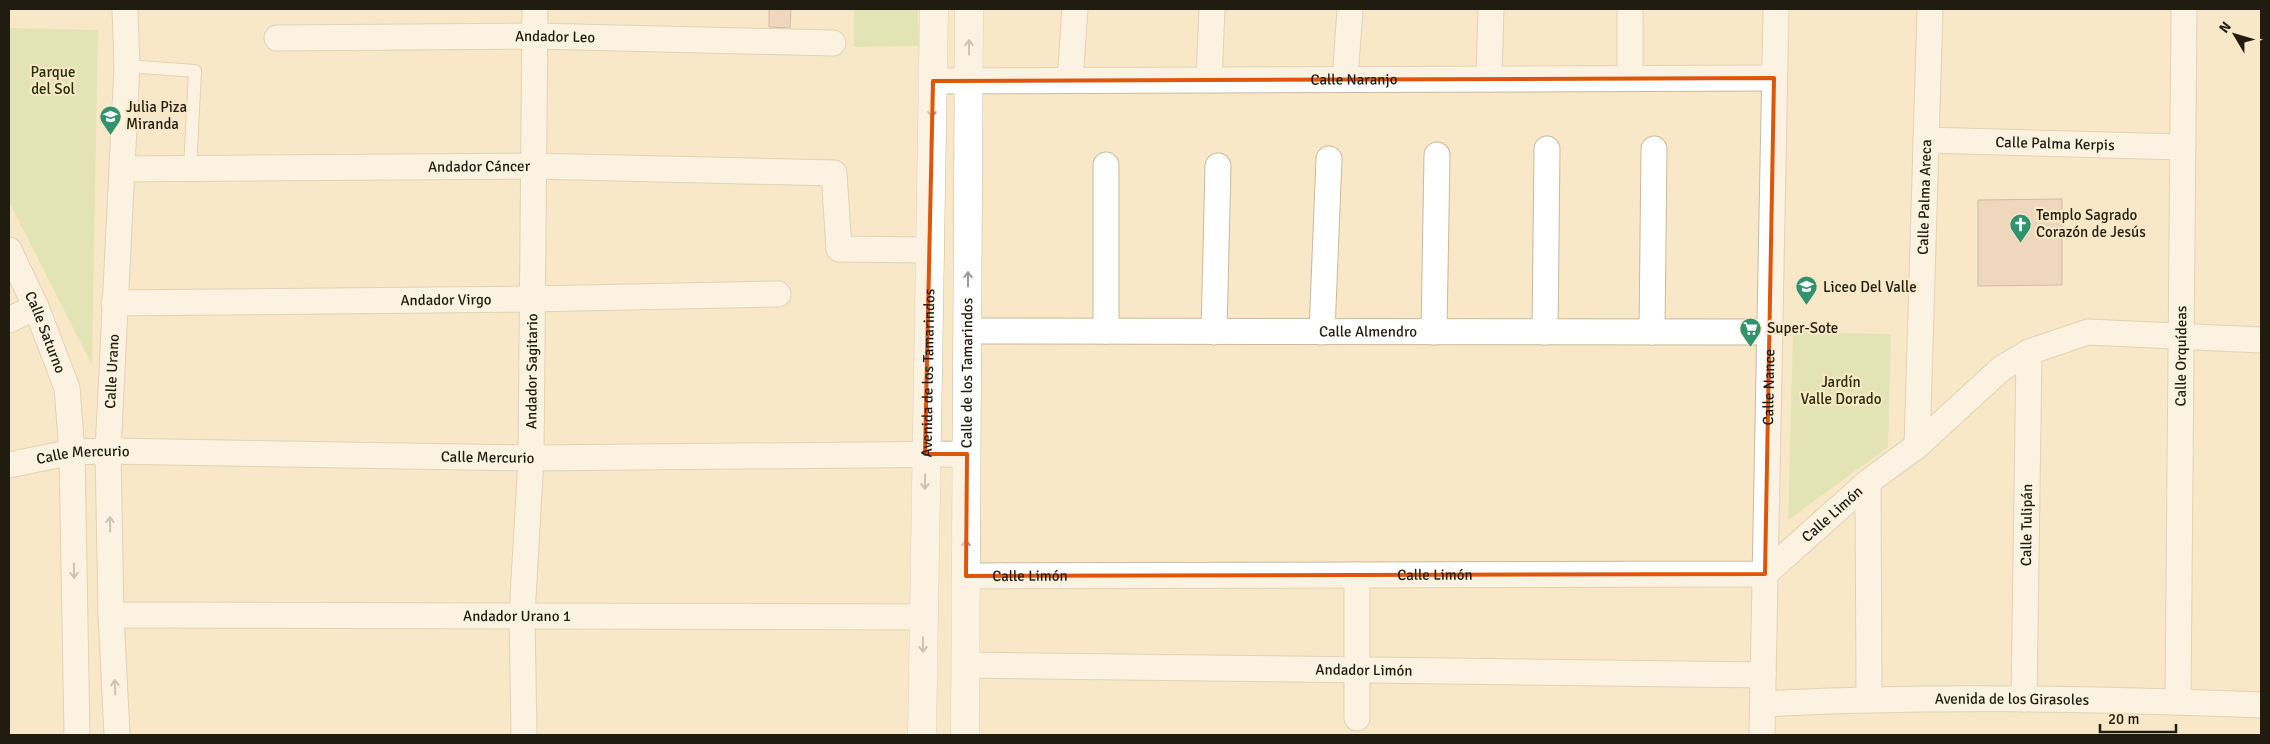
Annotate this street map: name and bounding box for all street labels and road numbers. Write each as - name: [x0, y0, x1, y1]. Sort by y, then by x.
- street label: Andador Leo: [515, 27, 596, 46]
- street label: Calle Naranjo: [1310, 70, 1398, 89]
- street label: Calle Palma Kerpis: [1995, 133, 2115, 154]
- street label: Calle Palma Areca: [1914, 139, 1935, 255]
- street label: Andador Cáncer: [428, 157, 531, 176]
- street label: Calle Saturno: [21, 288, 70, 376]
- street label: Avenida de los Tamarindos: [918, 288, 938, 458]
- street label: Andador Virgo: [400, 290, 492, 309]
- street label: Calle de los Tamarindos: [958, 297, 976, 448]
- street label: Calle Orquídeas: [2172, 305, 2190, 407]
- street label: Andador Sagitario: [522, 313, 541, 429]
- street label: Calle Almendro: [1319, 322, 1417, 341]
- street label: Calle Urano: [101, 333, 123, 409]
- street label: Calle Nance: [1759, 349, 1778, 425]
- street label: Calle Mercurio: [35, 442, 130, 468]
- street label: Calle Mercurio: [441, 448, 535, 467]
- street label: Calle Limón: [1798, 482, 1866, 546]
- street label: Calle Tulipán: [2017, 484, 2036, 566]
- street label: Calle Limón: [1397, 566, 1473, 584]
- street label: Calle Limón: [992, 567, 1068, 585]
- street label: Andador Urano 1: [463, 607, 571, 625]
- street label: Andador Limón: [1315, 660, 1413, 680]
- street label: Avenida de los Girasoles: [1935, 690, 2090, 709]

